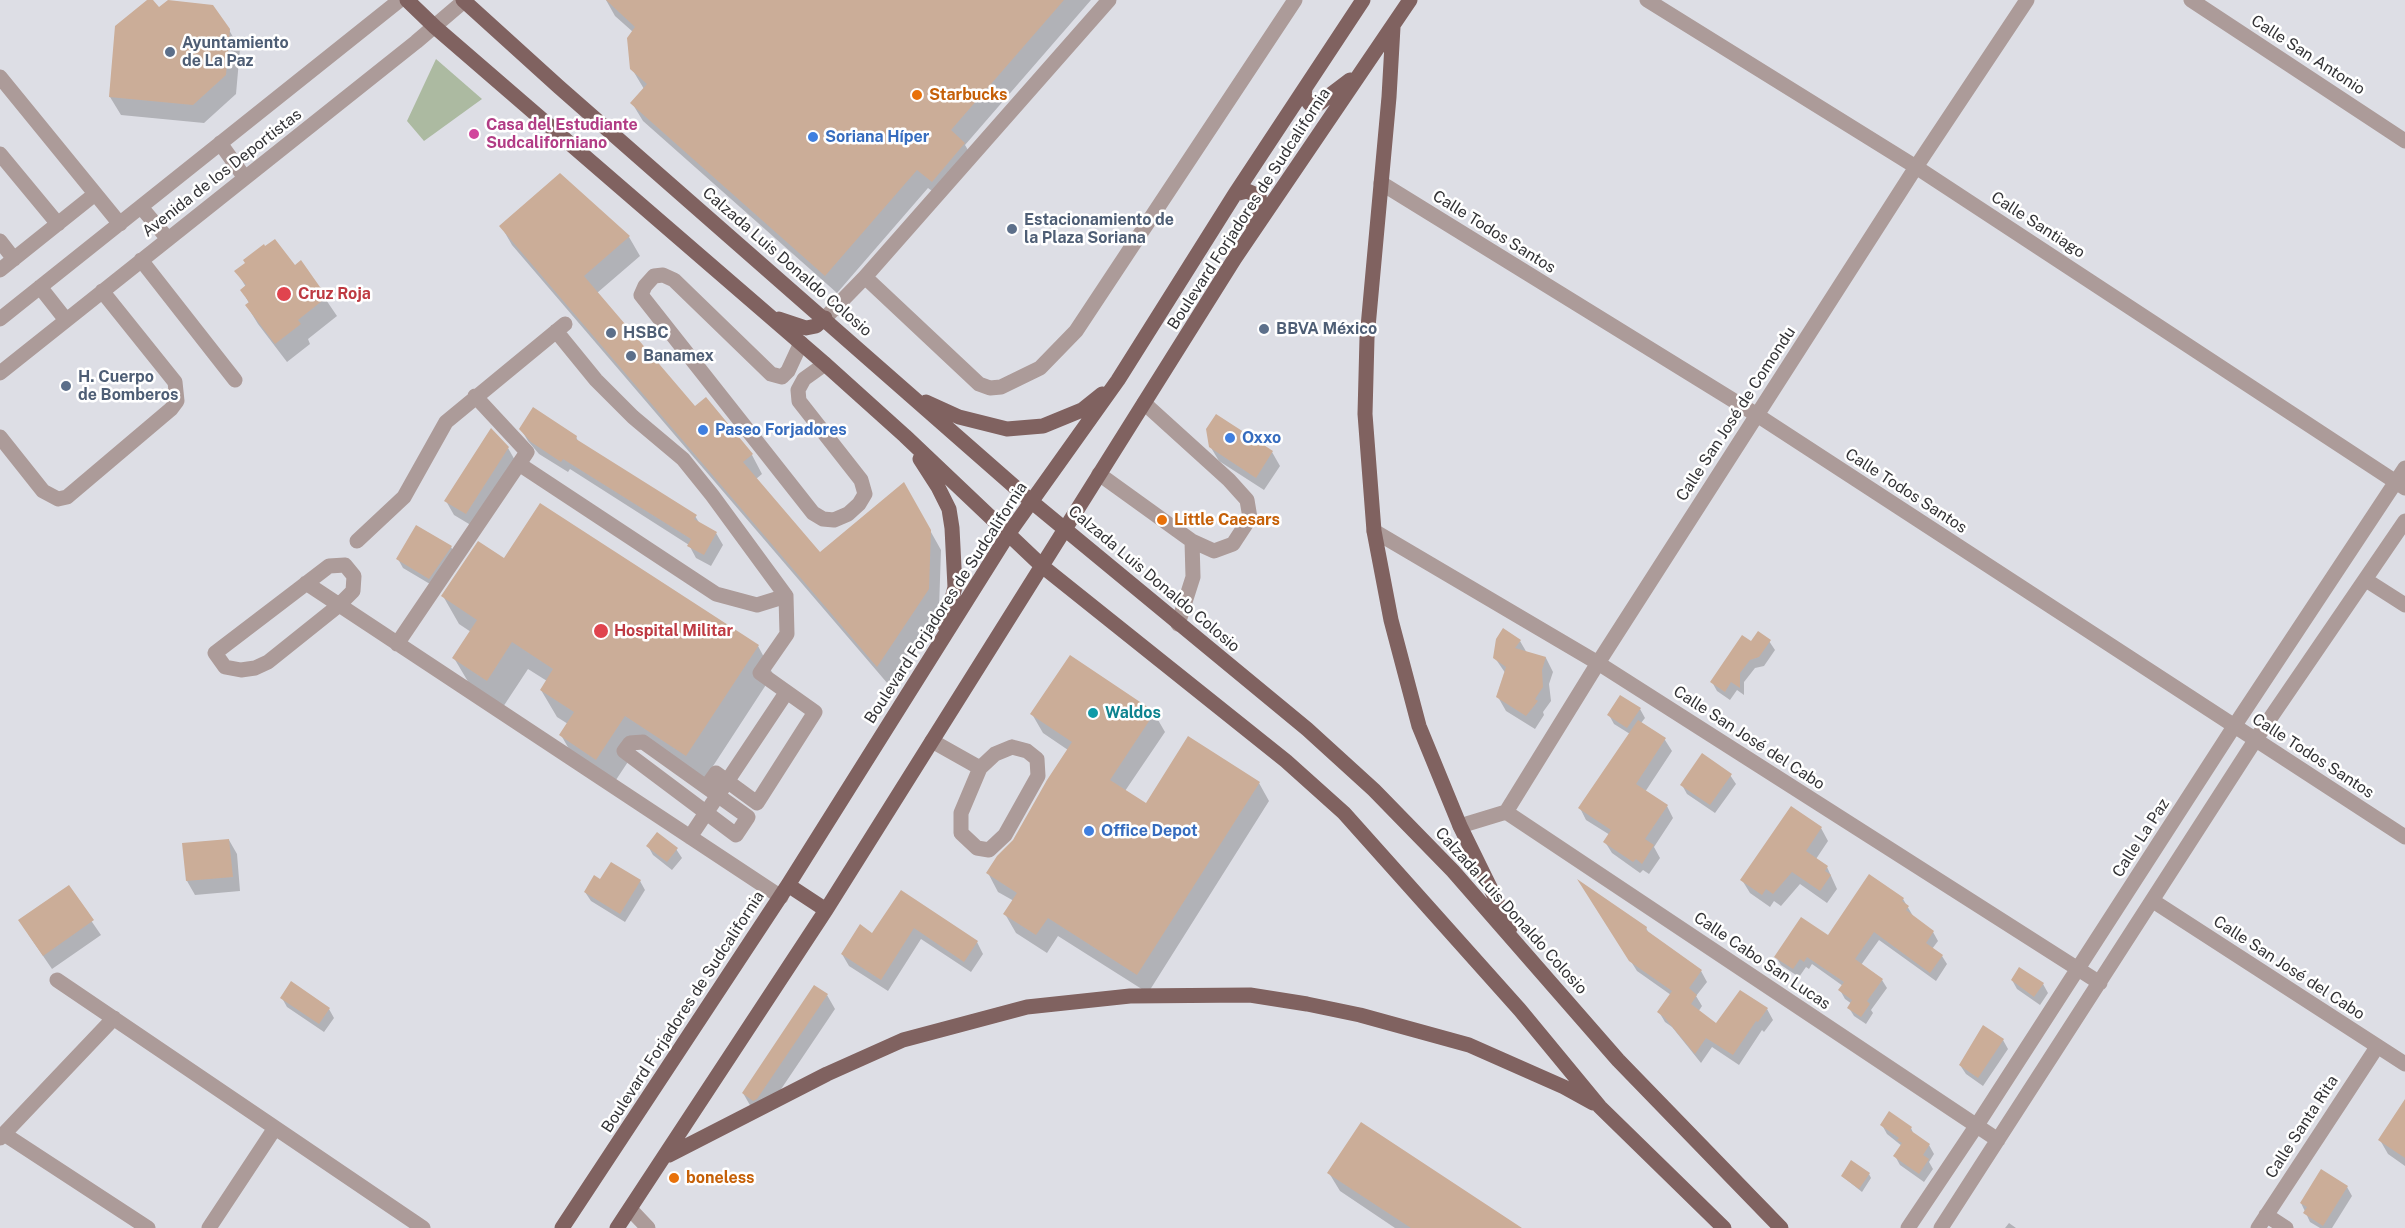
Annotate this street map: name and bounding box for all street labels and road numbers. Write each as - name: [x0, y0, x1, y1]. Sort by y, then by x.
- street label: Calle San Antonio: [2247, 11, 2369, 99]
- street label: Boulevard Forjadores de Sudcalifornia: [1164, 85, 1334, 333]
- street label: Avenida de los Deportistas: [139, 105, 305, 241]
- street label: Calzada Luis Donaldo Colosio: [698, 183, 876, 341]
- street label: Calle Todos Santos: [1429, 186, 1559, 278]
- street label: Calle Santiago: [1988, 188, 2088, 262]
- street label: Calle San José de Comondu: [1672, 323, 1800, 505]
- street label: Calle Todos Santos: [1842, 444, 1970, 538]
- street label: Boulevard Forjadores de Sudcalifornia: [861, 479, 1031, 727]
- street label: Calzada Luis Donaldo Colosio: [1064, 502, 1244, 656]
- street label: Calle San José del Cabo: [1670, 682, 1828, 794]
- street label: Calle Todos Santos: [2249, 709, 2377, 803]
- street label: Calle La Paz: [2108, 795, 2174, 881]
- street label: Calzada Luis Donaldo Colosio: [1431, 824, 1591, 998]
- street label: Boulevard Forjadores de Sudcalifornia: [598, 888, 768, 1136]
- street label: Calle Cabo San Lucas: [1690, 908, 1834, 1014]
- street label: Calle San José del Cabo: [2210, 912, 2368, 1024]
- street label: Calle Santa Rita: [2262, 1072, 2342, 1182]

